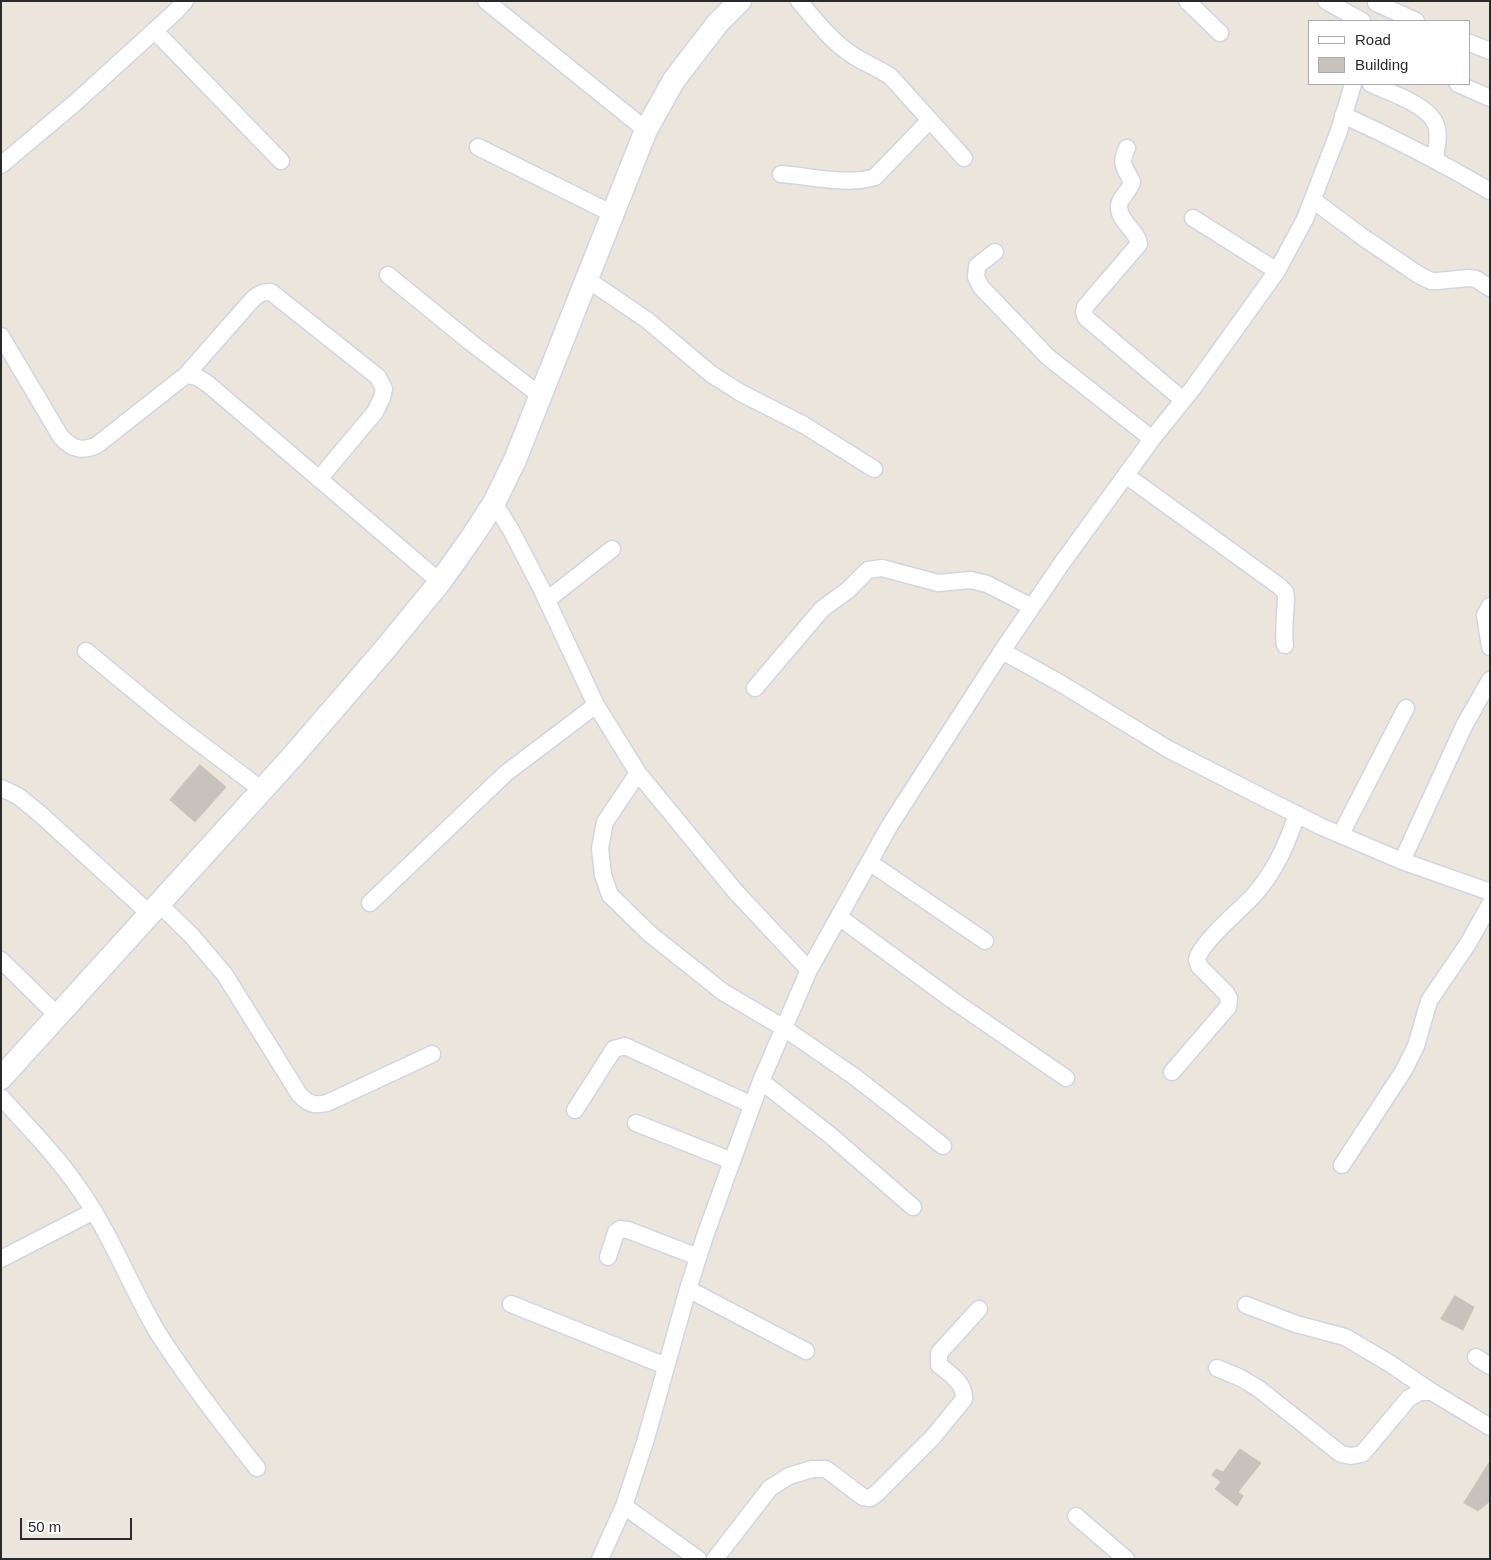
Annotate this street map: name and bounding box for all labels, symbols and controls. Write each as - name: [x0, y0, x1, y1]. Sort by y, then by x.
- legend: [1308, 20, 1471, 85]
- text: Road: [1355, 31, 1391, 48]
- text: Building: [1355, 56, 1408, 73]
- scale bar: [22, 1508, 135, 1540]
- text: 50 m: [28, 1518, 61, 1535]

